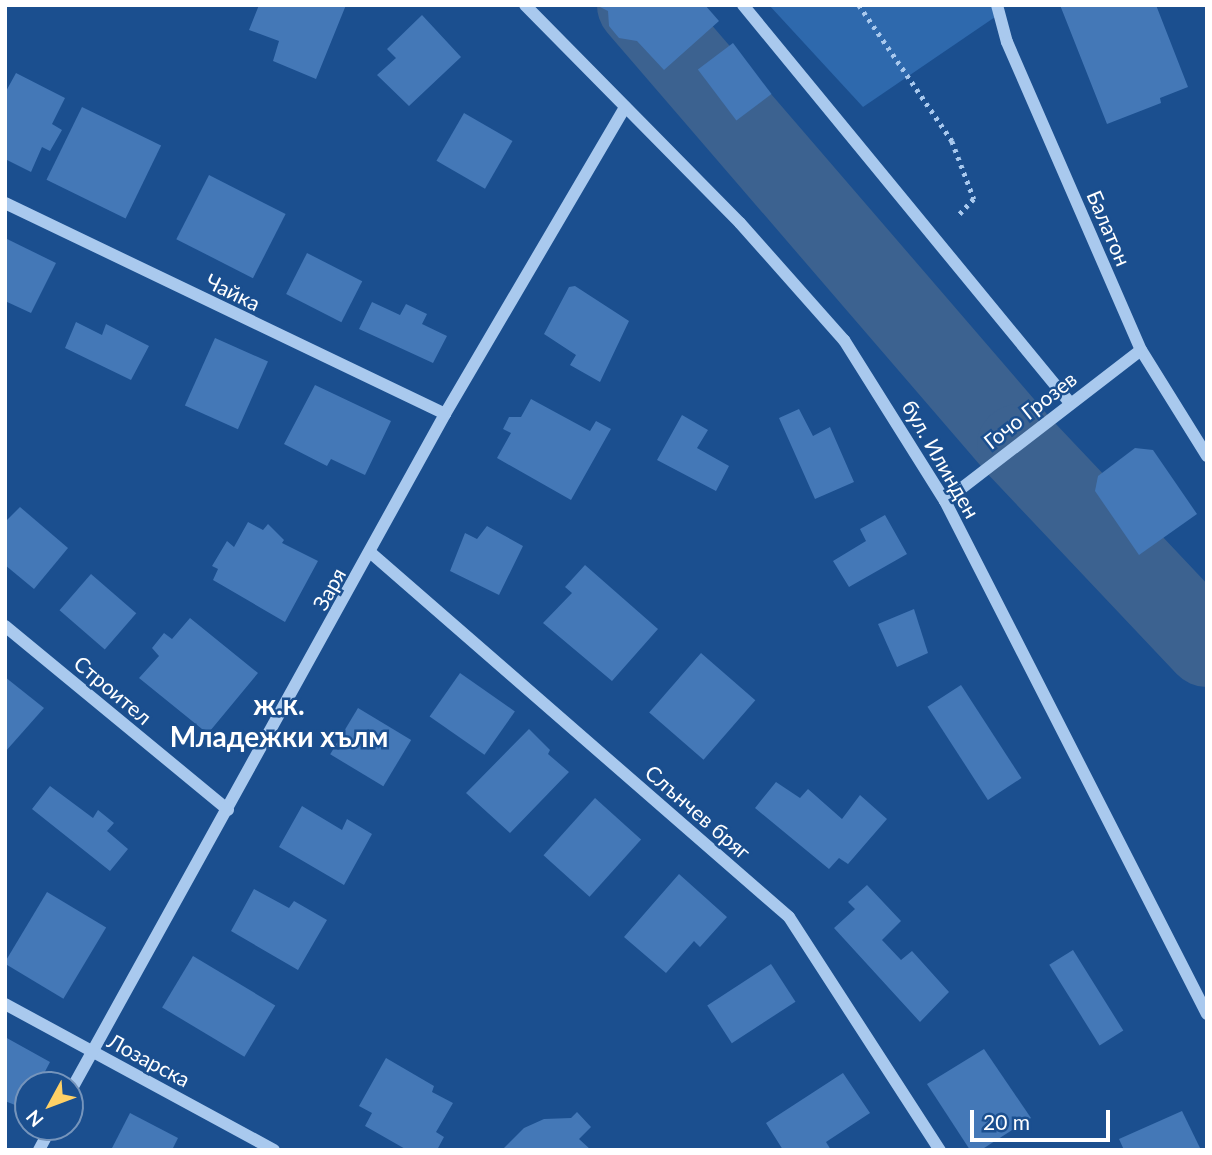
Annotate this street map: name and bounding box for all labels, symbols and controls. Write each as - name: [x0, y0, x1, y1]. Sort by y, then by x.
- street label: Балатон: [1082, 186, 1136, 270]
- street label: Чайка: [202, 268, 264, 316]
- street label: Гочо Грозев: [979, 366, 1081, 454]
- street label: бул. Илинден: [897, 395, 985, 523]
- street label: Заря: [307, 563, 351, 615]
- street label: Строител: [69, 650, 157, 730]
- district label: ж.к. Младежки хълм: [170, 687, 388, 753]
- street label: Слънчев бряг: [640, 759, 756, 865]
- street label: Лозарска: [104, 1028, 194, 1092]
- north arrow: [14, 1071, 84, 1141]
- scale bar: [974, 1096, 1114, 1140]
- text: N: [21, 1106, 48, 1132]
- text: 20 m: [983, 1109, 1030, 1134]

